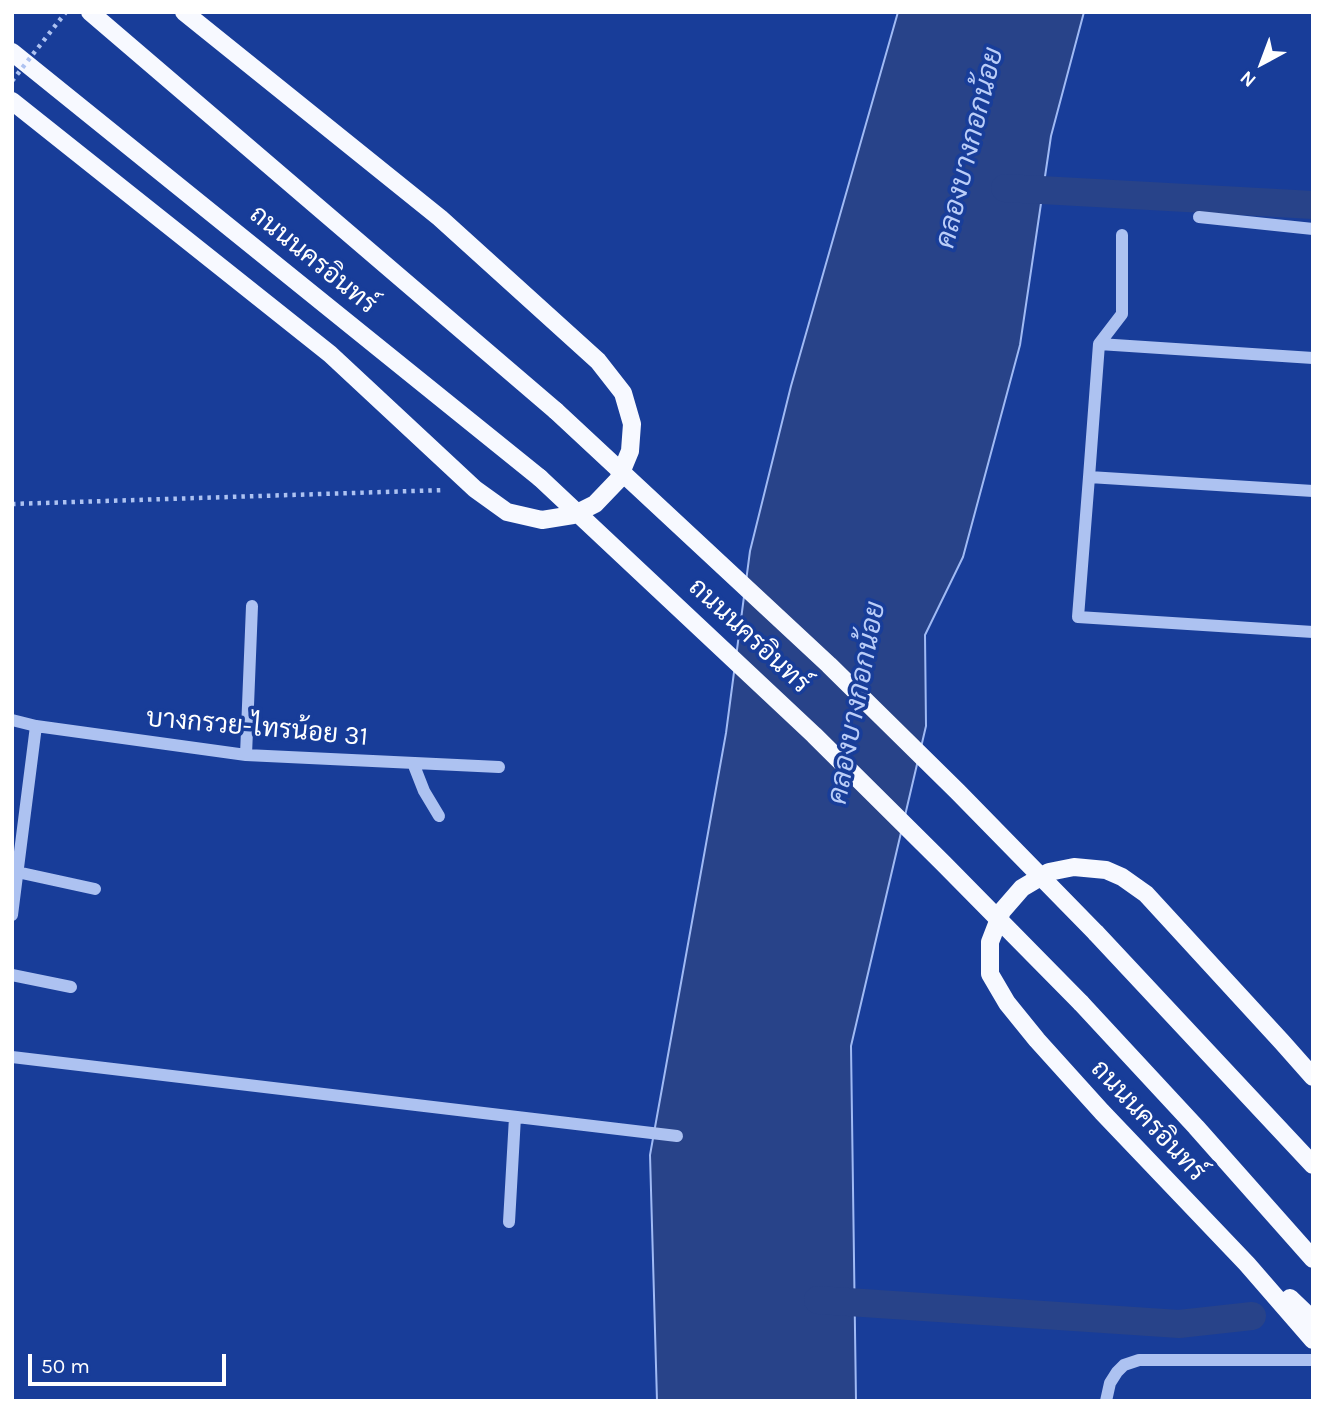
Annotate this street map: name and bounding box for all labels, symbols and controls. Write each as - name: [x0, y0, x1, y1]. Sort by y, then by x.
- north arrow: [1227, 28, 1297, 98]
- water label: คลองบางกอกน้อย: [929, 44, 1011, 252]
- text: N: [1236, 66, 1261, 92]
- street label: ถนนนครอินทร์: [243, 199, 383, 321]
- street label: ถนนนครอินทร์: [682, 572, 816, 700]
- water label: คลองบางกอกน้อย: [821, 599, 893, 807]
- street label: บางกรวย-ไทรน้อย 31: [145, 703, 369, 753]
- street label: ถนนนครอินทร์: [1084, 1054, 1212, 1188]
- scale bar: [32, 1340, 229, 1384]
- text: 50 m: [41, 1354, 90, 1378]

